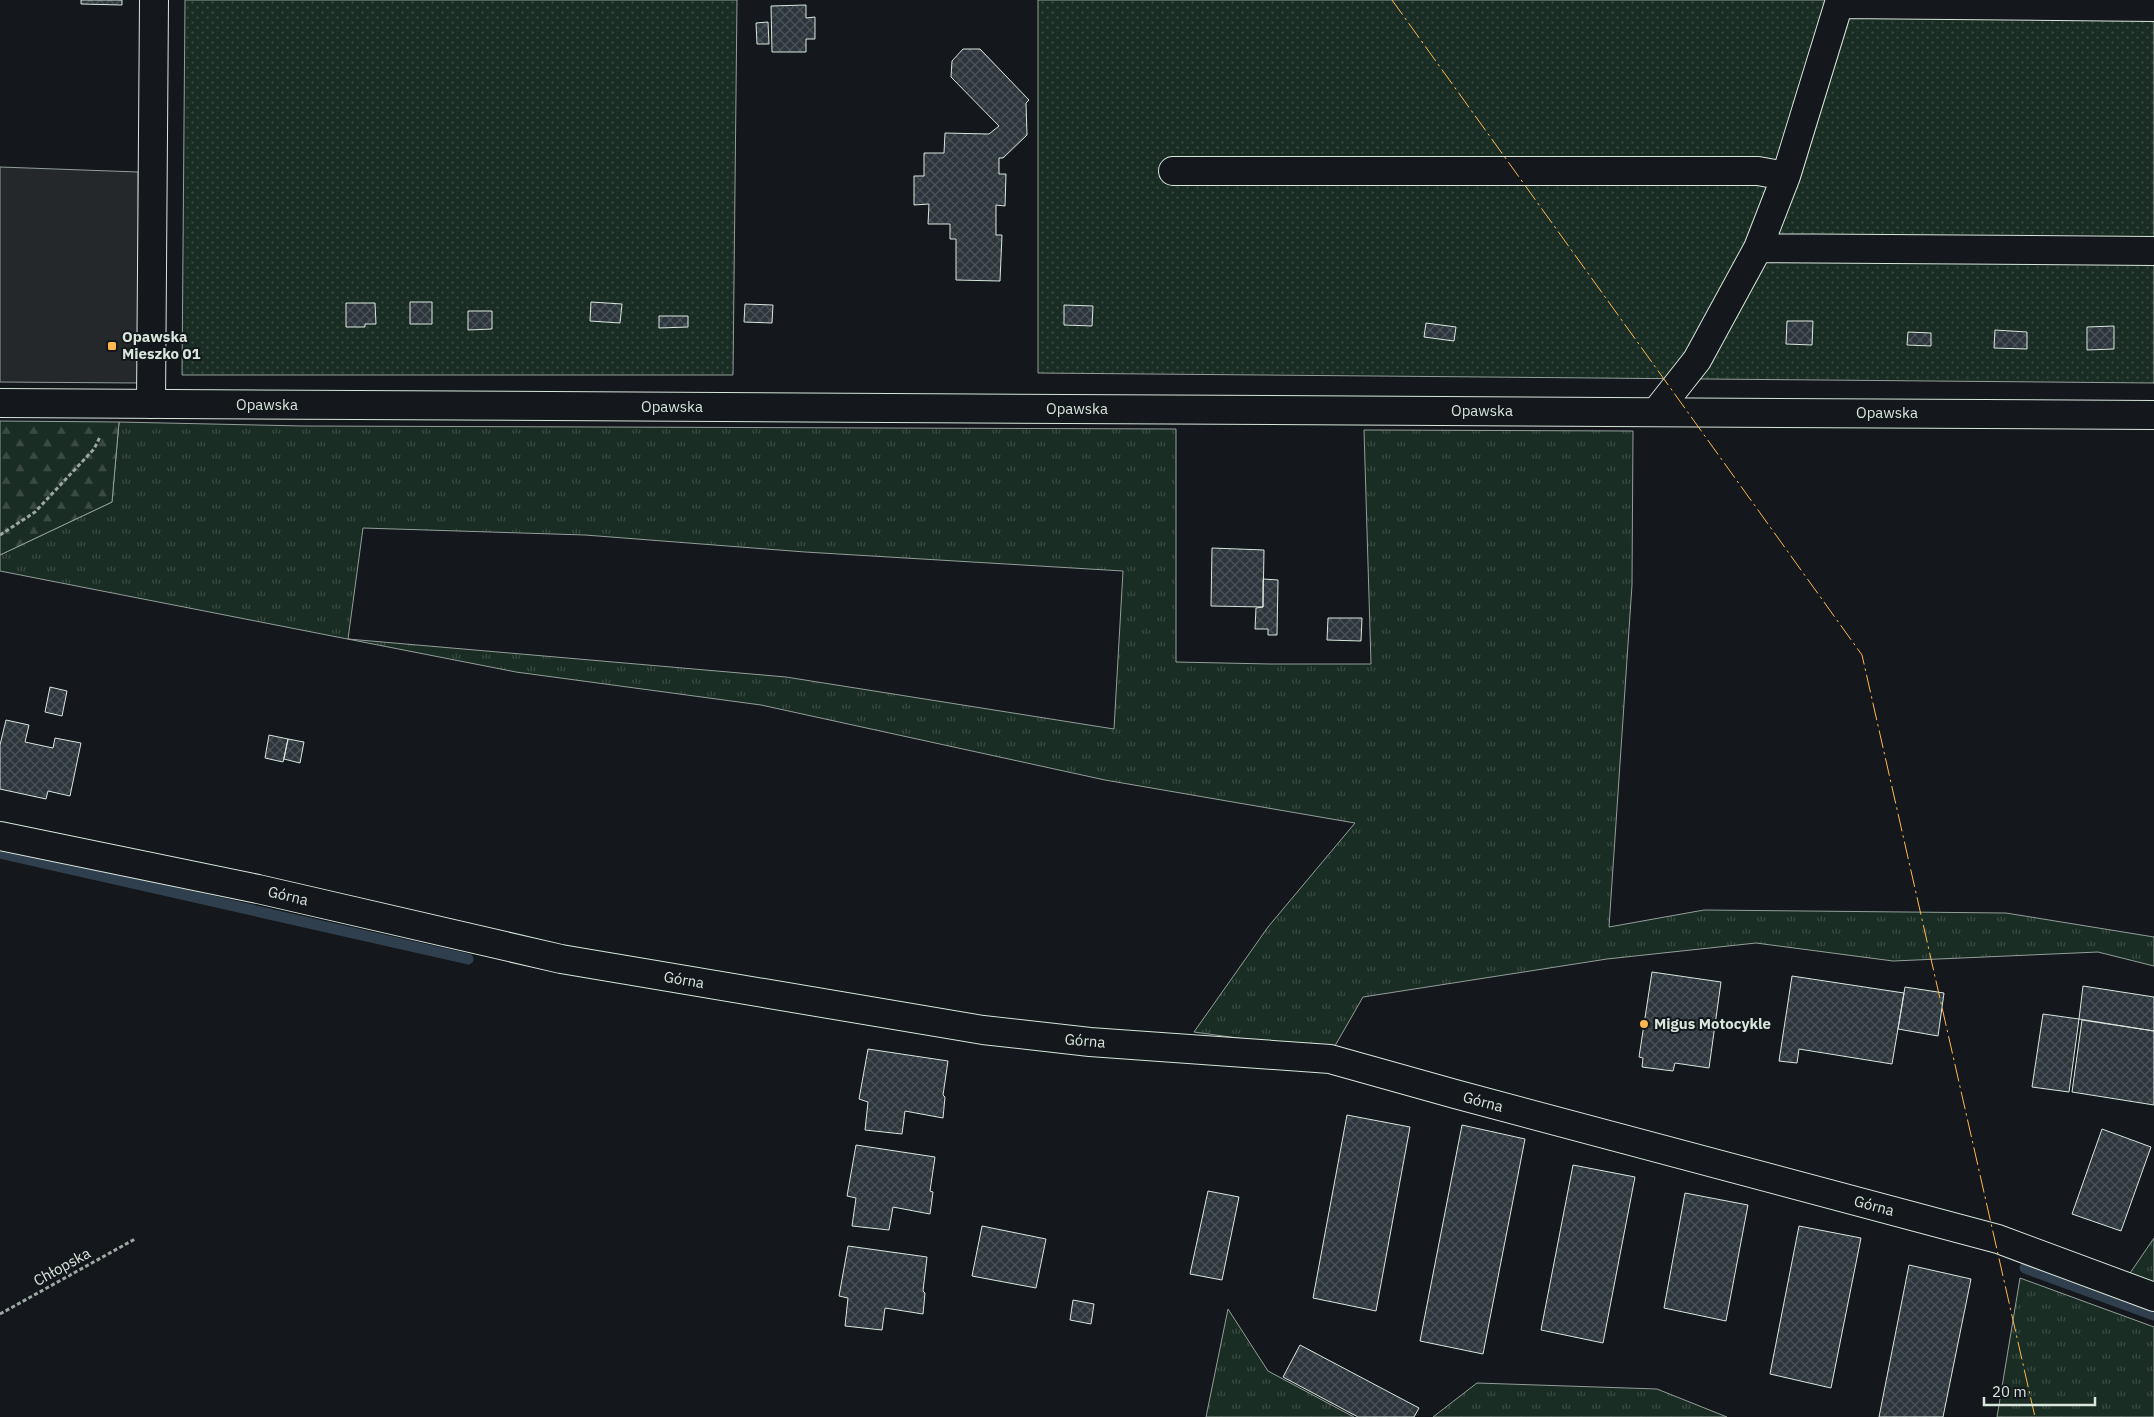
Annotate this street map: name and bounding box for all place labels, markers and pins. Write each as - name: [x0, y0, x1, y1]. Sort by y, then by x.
- place label: Opawska Mieszko 01: [122, 327, 200, 363]
- marker: Opawska Mieszko 01: [106, 340, 118, 352]
- place label: Migus Motocykle: [1654, 1014, 1771, 1033]
- marker: Migus Motocykle: [1638, 1018, 1650, 1030]

